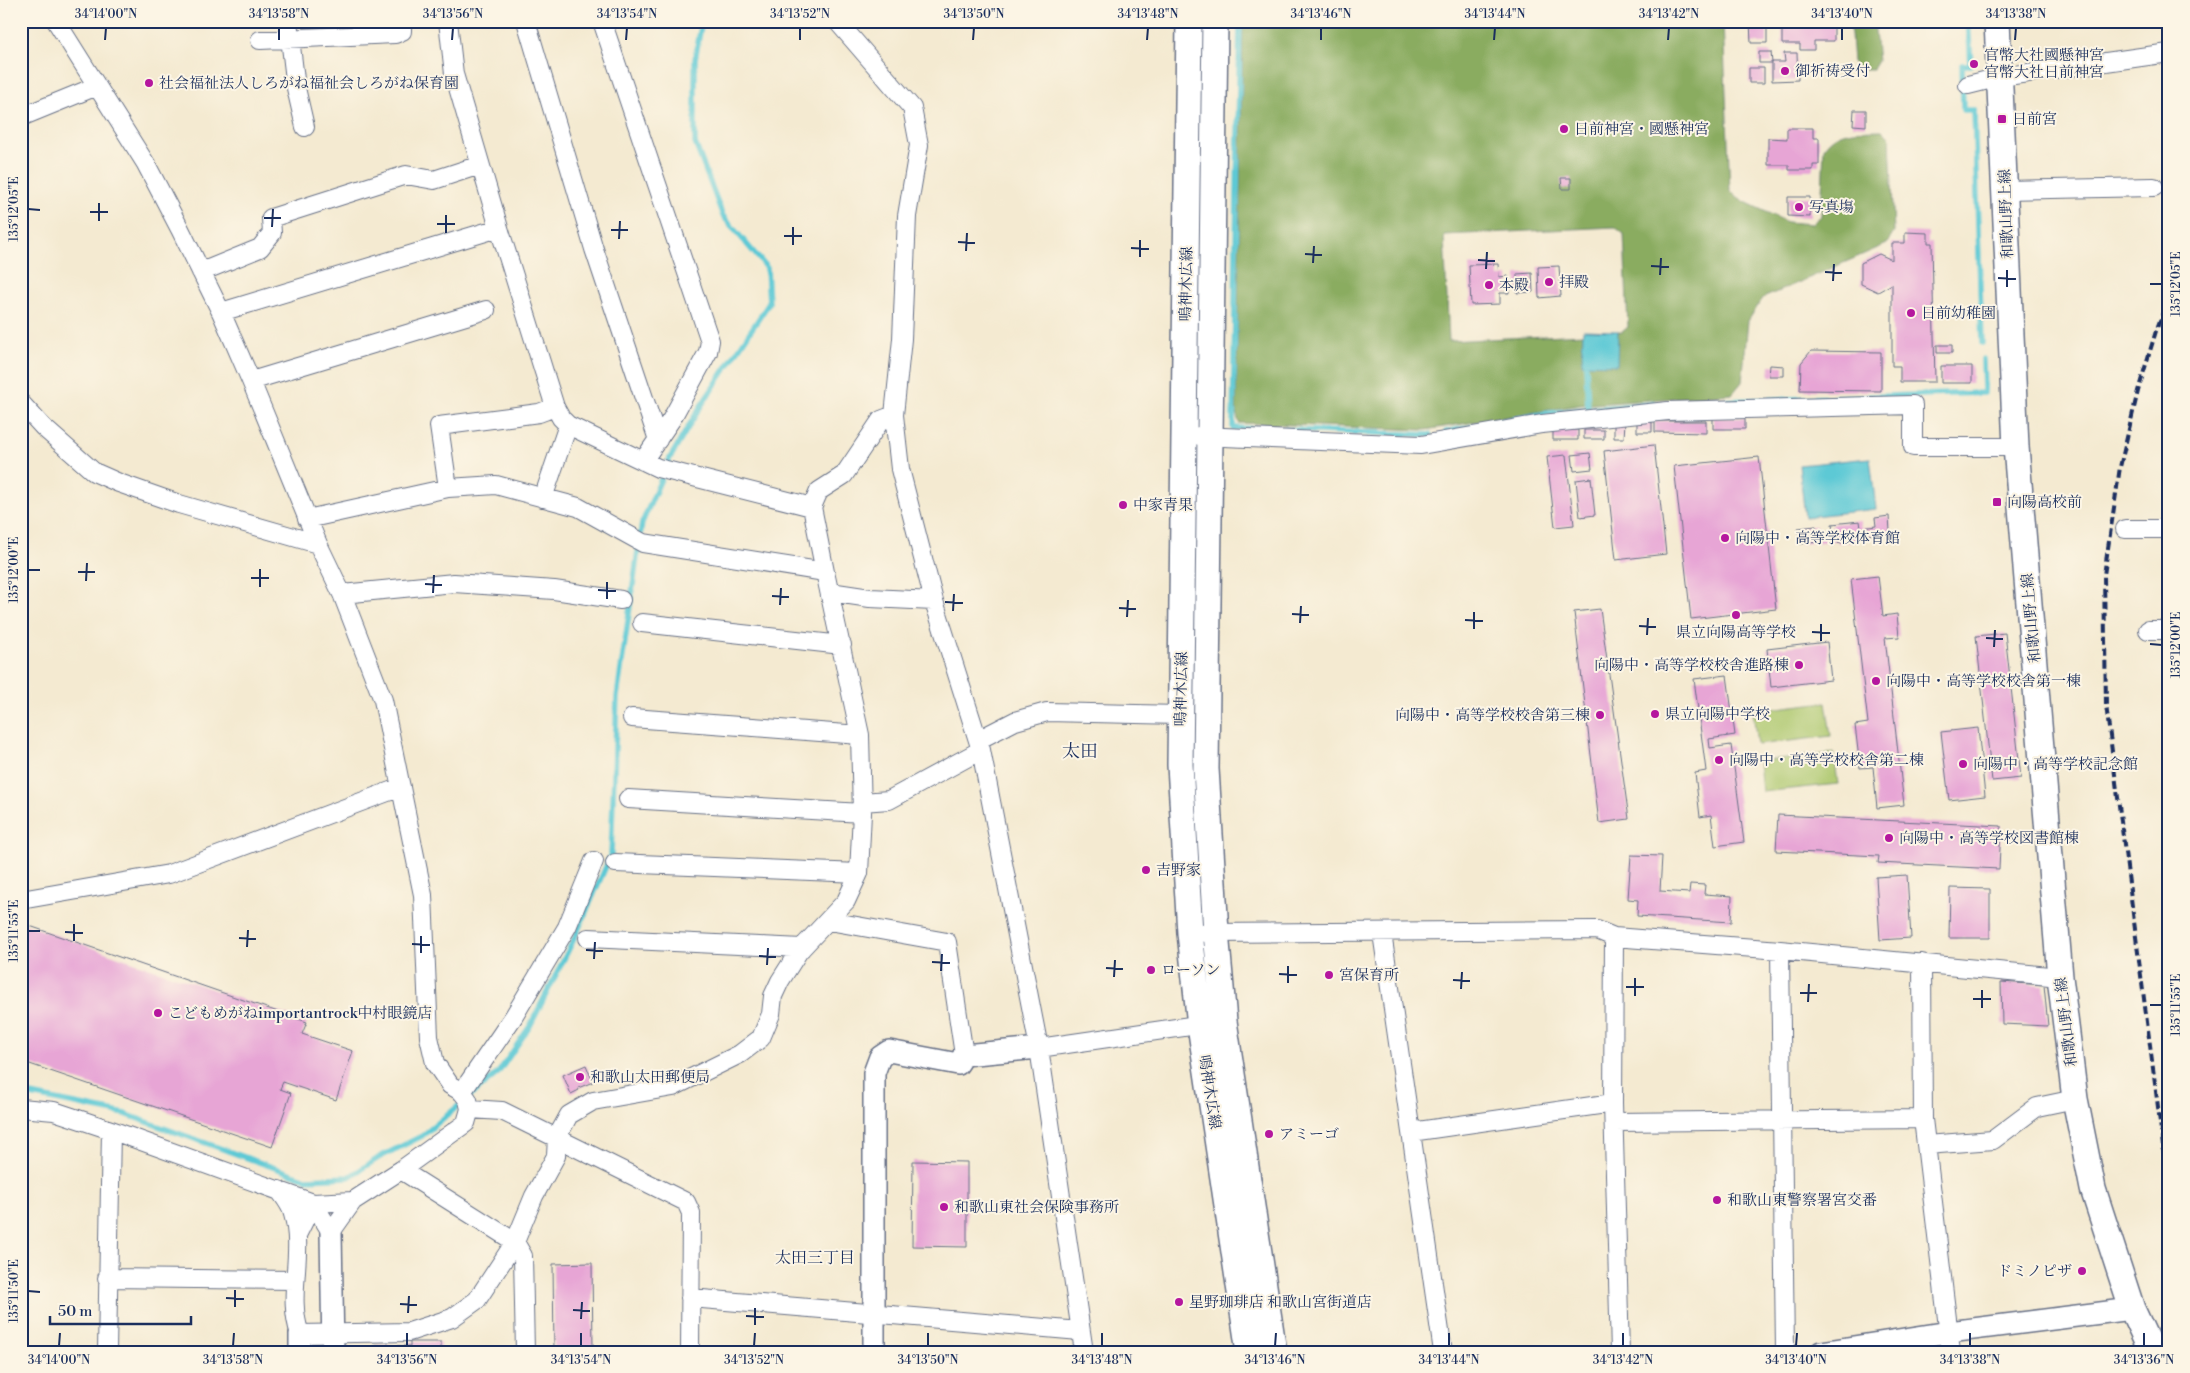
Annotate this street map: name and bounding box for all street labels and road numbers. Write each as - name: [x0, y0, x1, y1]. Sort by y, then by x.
- street label: 和歌山野上線: [1995, 169, 2018, 259]
- street label: 鳴神木広線: [1176, 246, 1197, 322]
- street label: 和歌山野上線: [2018, 572, 2045, 664]
- street label: 鳴神木広線: [1171, 651, 1192, 727]
- street label: 和歌山野上線: [2052, 976, 2081, 1068]
- street label: 鳴神木広線: [1194, 1054, 1225, 1131]

